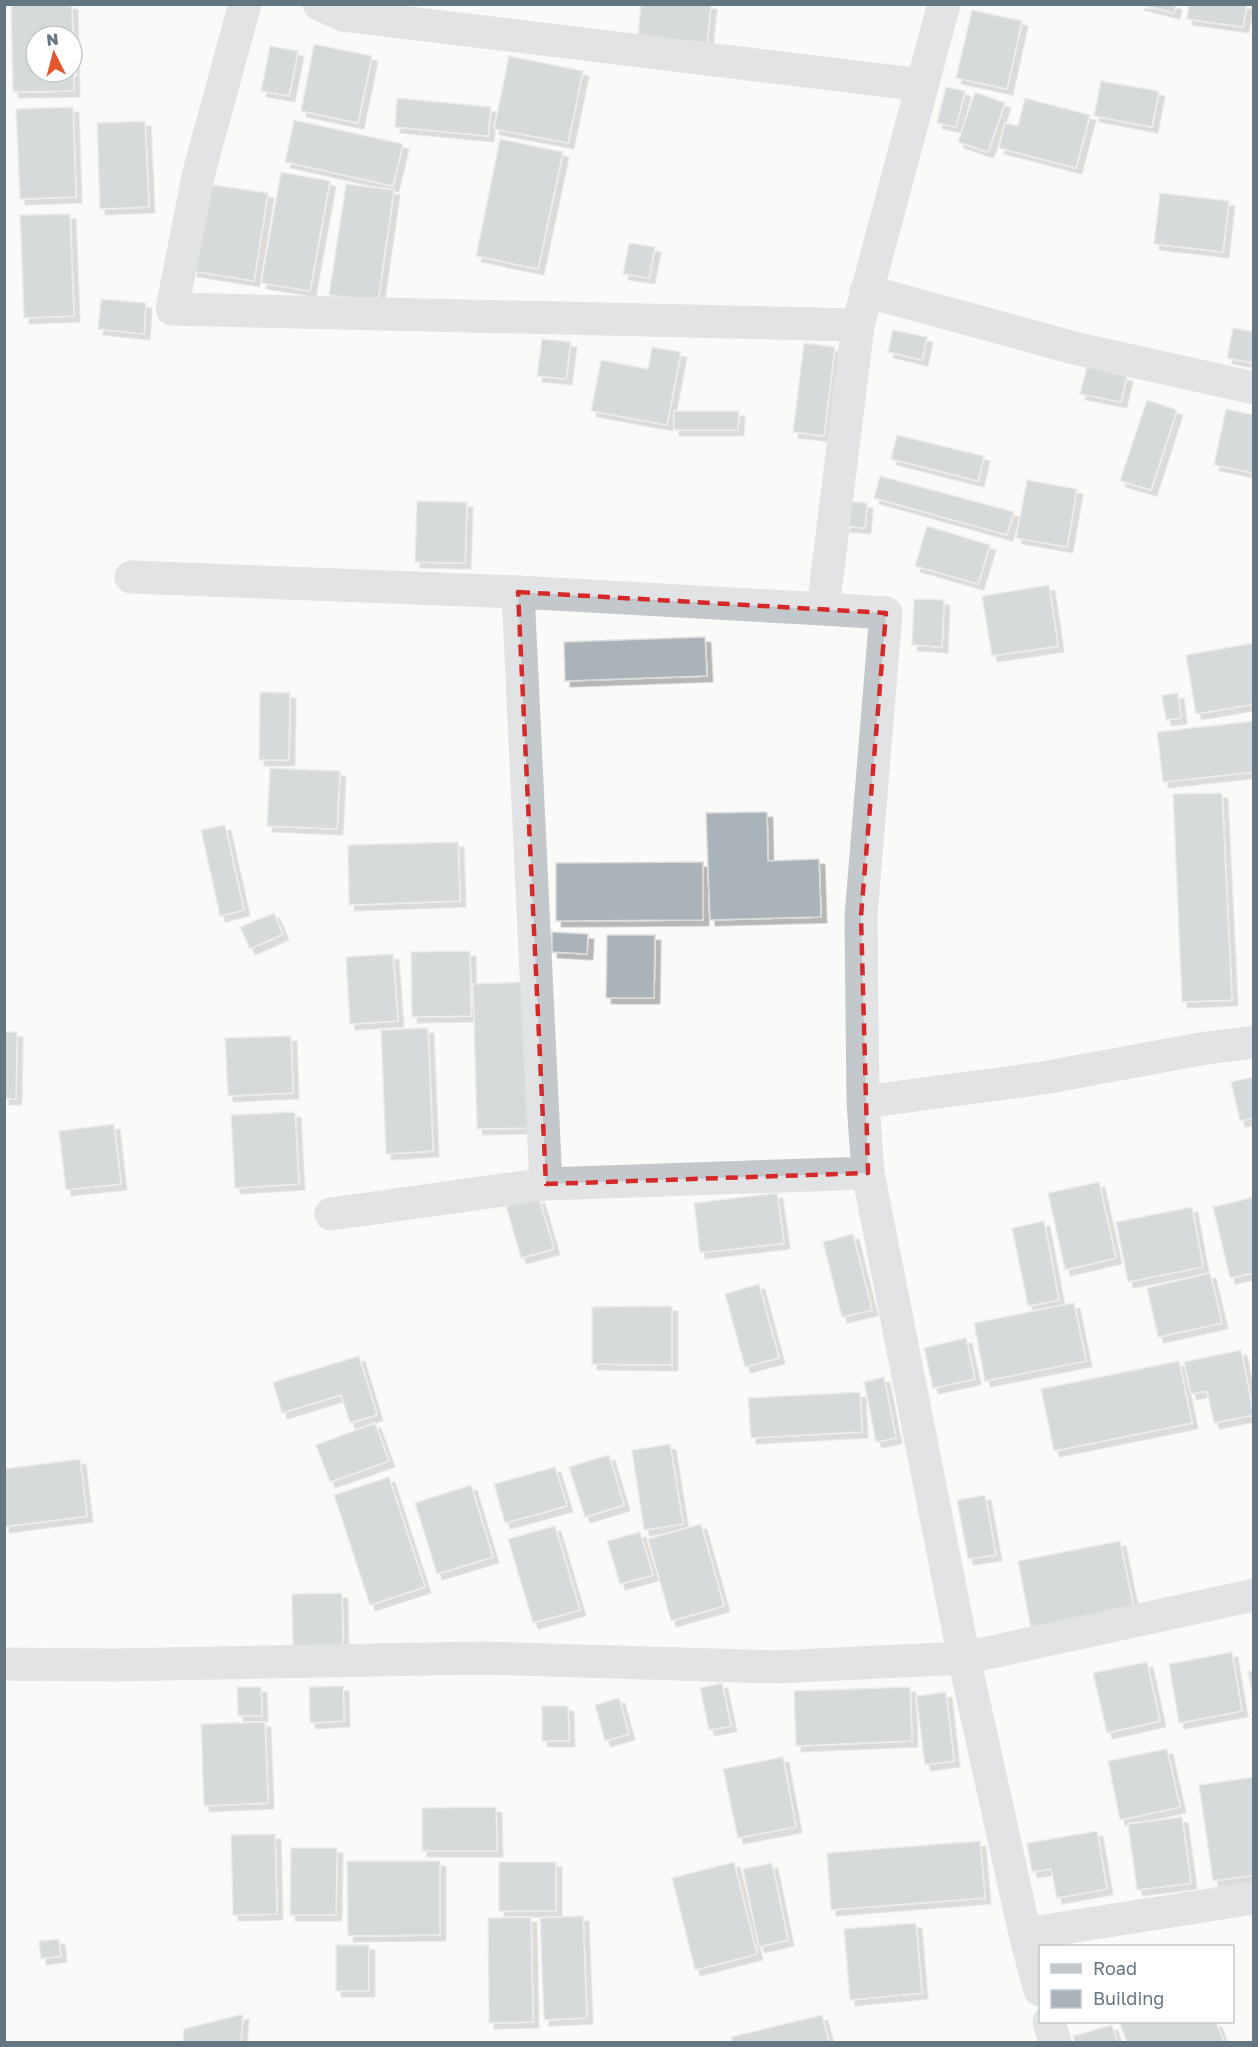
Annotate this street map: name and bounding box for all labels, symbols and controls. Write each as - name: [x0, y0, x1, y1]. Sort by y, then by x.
- north arrow: [24, 24, 84, 84]
- text: N: [45, 29, 60, 50]
- legend: [1039, 1945, 1234, 2023]
- text: Road: [1093, 1957, 1137, 1979]
- text: Building: [1093, 1987, 1164, 2009]

